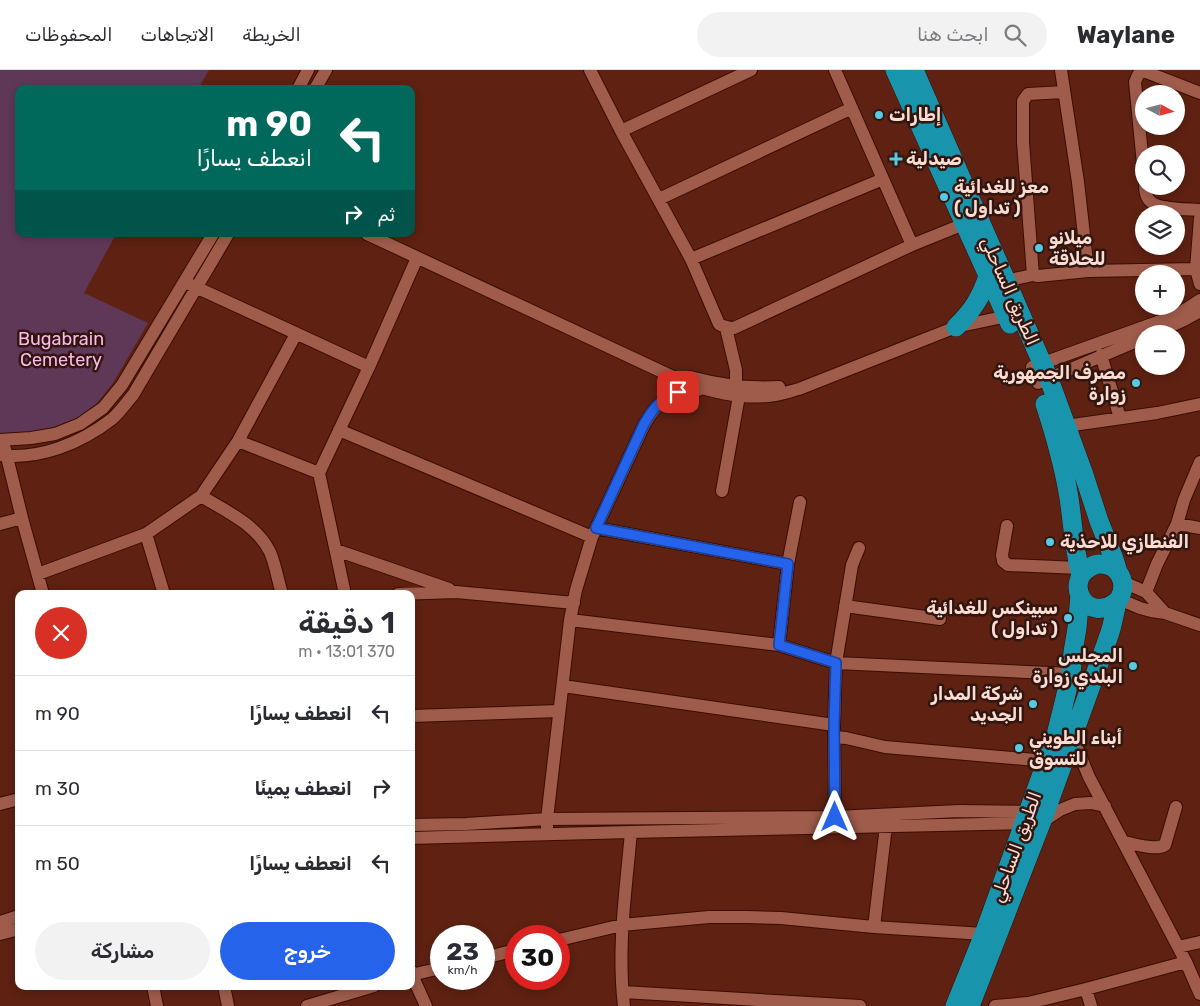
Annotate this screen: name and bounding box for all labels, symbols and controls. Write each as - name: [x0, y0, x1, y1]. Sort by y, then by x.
- search box: [697, 12, 1047, 57]
- icon: search: [1001, 21, 1029, 49]
- text: Waylane: [1077, 21, 1175, 49]
- text: ابحث هنا: [917, 23, 989, 46]
- text: المحفوظات: [25, 24, 112, 46]
- text: الاتجاهات: [140, 24, 214, 46]
- text: الخريطة: [242, 24, 301, 46]
- north arrow: [1135, 85, 1185, 135]
- map controls: [1135, 85, 1185, 375]
- text: 90 m: [226, 103, 312, 145]
- place label: إطارات: [889, 104, 941, 126]
- icon: left: [330, 105, 395, 170]
- marker: إطارات: [873, 109, 885, 121]
- text: انعطف يسارًا: [196, 145, 312, 172]
- button: search: [1135, 145, 1185, 195]
- place label: صيدلية: [906, 148, 962, 170]
- marker: صيدلية: [890, 153, 902, 165]
- place label: معز للغدائية ( تداول ): [954, 176, 1049, 219]
- marker: معز للغدائية ( تداول ): [938, 191, 950, 203]
- icon: right: [339, 200, 367, 228]
- text: ثم: [377, 203, 395, 226]
- button: layers: [1135, 205, 1185, 255]
- place label: ميلانو للحلاقة: [1049, 227, 1106, 270]
- street label: الطريق الساحلي: [974, 233, 1044, 350]
- marker: ميلانو للحلاقة: [1033, 242, 1045, 254]
- button: +: [1135, 265, 1185, 315]
- button: −: [1135, 325, 1185, 375]
- park label: Bugabrain Cemetery: [18, 328, 104, 371]
- place label: مصرف الجمهورية زوارة: [993, 362, 1126, 405]
- pin: [657, 371, 699, 413]
- marker: مصرف الجمهورية زوارة: [1130, 377, 1142, 389]
- icon: arrive: [664, 378, 692, 406]
- place label: الفنطازي للاحذية: [1060, 531, 1189, 555]
- marker: الفنطازي للاحذية: [1044, 536, 1056, 548]
- place label: سبينكس للغدائية ( تداول ): [926, 597, 1058, 640]
- text: 1 دقيقة: [298, 605, 395, 641]
- button: close: [35, 607, 87, 659]
- marker: سبينكس للغدائية ( تداول ): [1062, 612, 1074, 624]
- text: 370 m · 13:01: [298, 642, 395, 661]
- place label: المجلس البلدي زوارة: [1032, 645, 1123, 690]
- marker: المجلس البلدي زوارة: [1127, 660, 1139, 672]
- place label: شركة المدار الجديد: [930, 683, 1023, 726]
- marker: شركة المدار الجديد: [1027, 698, 1039, 710]
- icon: left: [367, 699, 395, 727]
- text: 90 m: [35, 702, 80, 725]
- text: انعطف يسارًا: [249, 702, 352, 725]
- place label: أبناء الطويني للتسوق: [1029, 727, 1122, 770]
- marker: أبناء الطويني للتسوق: [1013, 742, 1025, 754]
- icon: right: [367, 774, 395, 802]
- text: 30 m: [35, 777, 80, 800]
- text: انعطف يمينًا: [255, 777, 352, 800]
- street label: الطريق الساحلي: [986, 788, 1048, 906]
- position arrow: [808, 790, 860, 842]
- icon: left: [367, 849, 395, 877]
- text: 50 m: [35, 852, 80, 875]
- text: انعطف يسارًا: [249, 852, 352, 875]
- button: مشاركة: [35, 922, 210, 980]
- button: خروج: [220, 922, 395, 980]
- speed limit sign: 30: [505, 925, 570, 990]
- text: 23: [446, 937, 479, 966]
- text: km/h: [448, 963, 477, 977]

